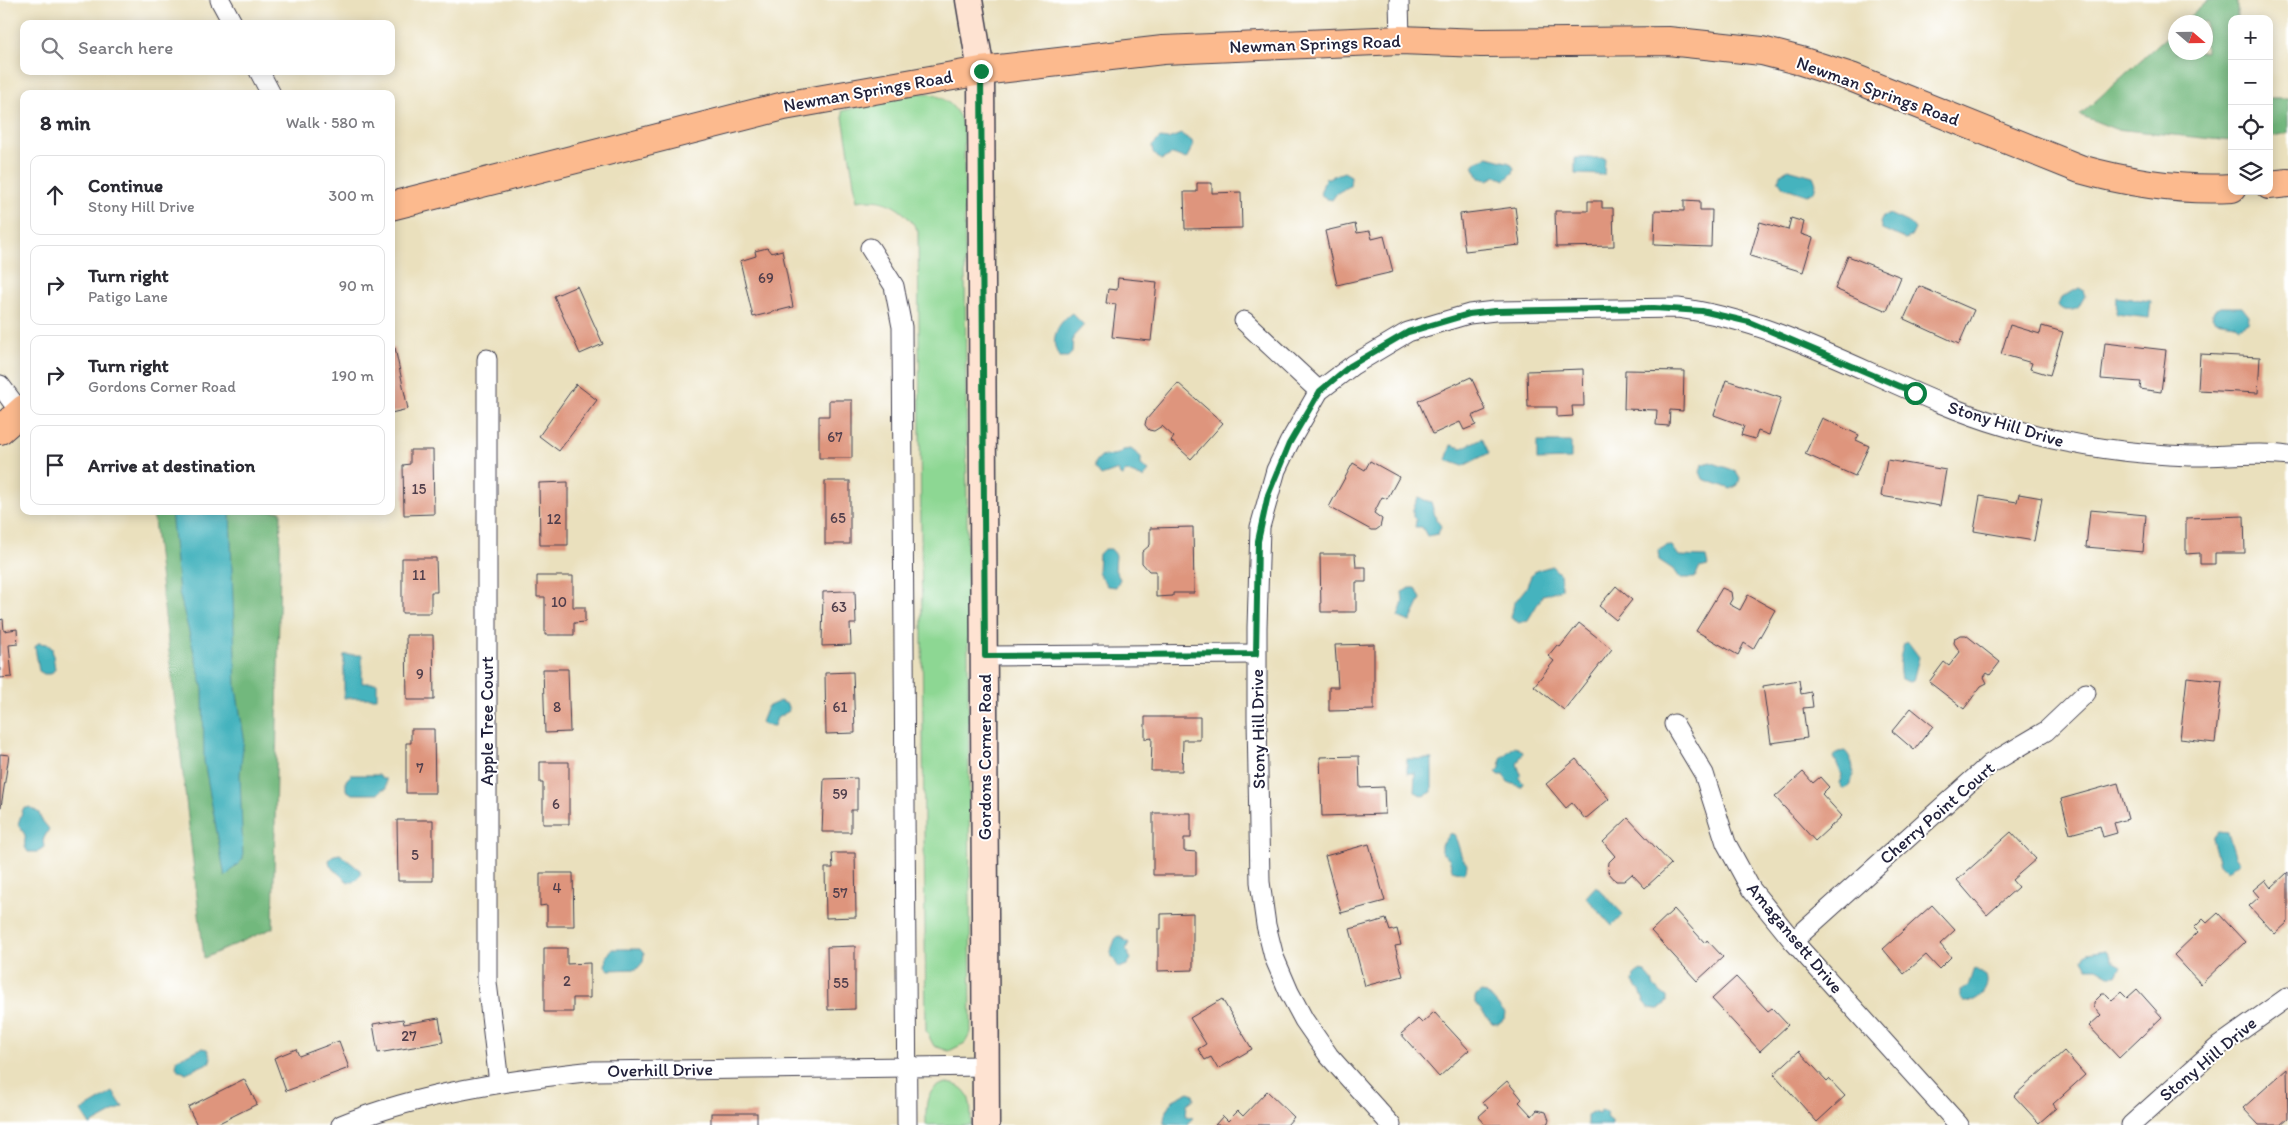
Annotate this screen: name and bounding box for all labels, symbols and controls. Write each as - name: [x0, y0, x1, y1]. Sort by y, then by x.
- north arrow: [2168, 15, 2213, 60]
- map controls: [2228, 15, 2273, 195]
- button: +: [2228, 15, 2273, 60]
- search box: [20, 20, 395, 75]
- street label: Newman Springs Road: [1229, 30, 1401, 58]
- icon: search: [38, 34, 66, 62]
- text: Search here: [78, 36, 173, 59]
- street label: Newman Springs Road: [1794, 51, 1963, 131]
- route end: [970, 60, 993, 83]
- button: −: [2228, 60, 2273, 105]
- street label: Newman Springs Road: [782, 65, 955, 117]
- button: locate: [2228, 105, 2273, 150]
- text: 8 min: [40, 110, 90, 135]
- text: Walk · 580 m: [286, 113, 375, 132]
- button: layers: [2228, 150, 2273, 195]
- text: Continue: [88, 174, 163, 197]
- icon: ahead: [41, 181, 69, 209]
- text: 300 m: [329, 186, 374, 205]
- text: Stony Hill Drive: [88, 197, 195, 216]
- text: Turn right: [88, 264, 169, 287]
- house number: 69: [758, 269, 774, 287]
- icon: right: [41, 271, 69, 299]
- text: 90 m: [339, 276, 374, 295]
- text: Patigo Lane: [88, 287, 168, 306]
- text: Turn right: [88, 354, 169, 377]
- icon: right: [41, 361, 69, 389]
- text: 190 m: [331, 366, 374, 385]
- text: Gordons Corner Road: [88, 377, 236, 396]
- route start: [1904, 382, 1927, 405]
- street label: Stony Hill Drive: [1945, 396, 2067, 452]
- house number: 67: [827, 428, 843, 446]
- icon: arrive: [41, 451, 69, 479]
- text: Arrive at destination: [88, 454, 255, 477]
- house number: 15: [412, 480, 427, 498]
- house number: 65: [830, 509, 846, 527]
- house number: 12: [547, 510, 562, 528]
- house number: 11: [412, 566, 426, 584]
- house number: 10: [551, 593, 567, 611]
- house number: 63: [831, 598, 847, 616]
- street label: Apple Tree Court: [476, 656, 498, 786]
- house number: 9: [416, 665, 424, 683]
- street label: Stony Hill Drive: [1246, 669, 1270, 789]
- street label: Gordons Corner Road: [974, 673, 996, 840]
- house number: 8: [553, 698, 561, 716]
- house number: 61: [833, 698, 847, 716]
- street label: Cherry Point Court: [1875, 757, 1999, 869]
- house number: 7: [416, 759, 424, 777]
- house number: 59: [832, 785, 848, 803]
- house number: 6: [552, 795, 560, 813]
- house number: 5: [411, 846, 419, 864]
- street label: Amagansett Drive: [1742, 878, 1848, 998]
- house number: 4: [552, 879, 562, 897]
- house number: 57: [832, 884, 848, 902]
- house number: 2: [563, 972, 571, 990]
- house number: 55: [833, 974, 849, 992]
- street label: Stony Hill Drive: [2155, 1012, 2261, 1106]
- house number: 27: [401, 1027, 417, 1045]
- street label: Overhill Drive: [607, 1058, 713, 1082]

